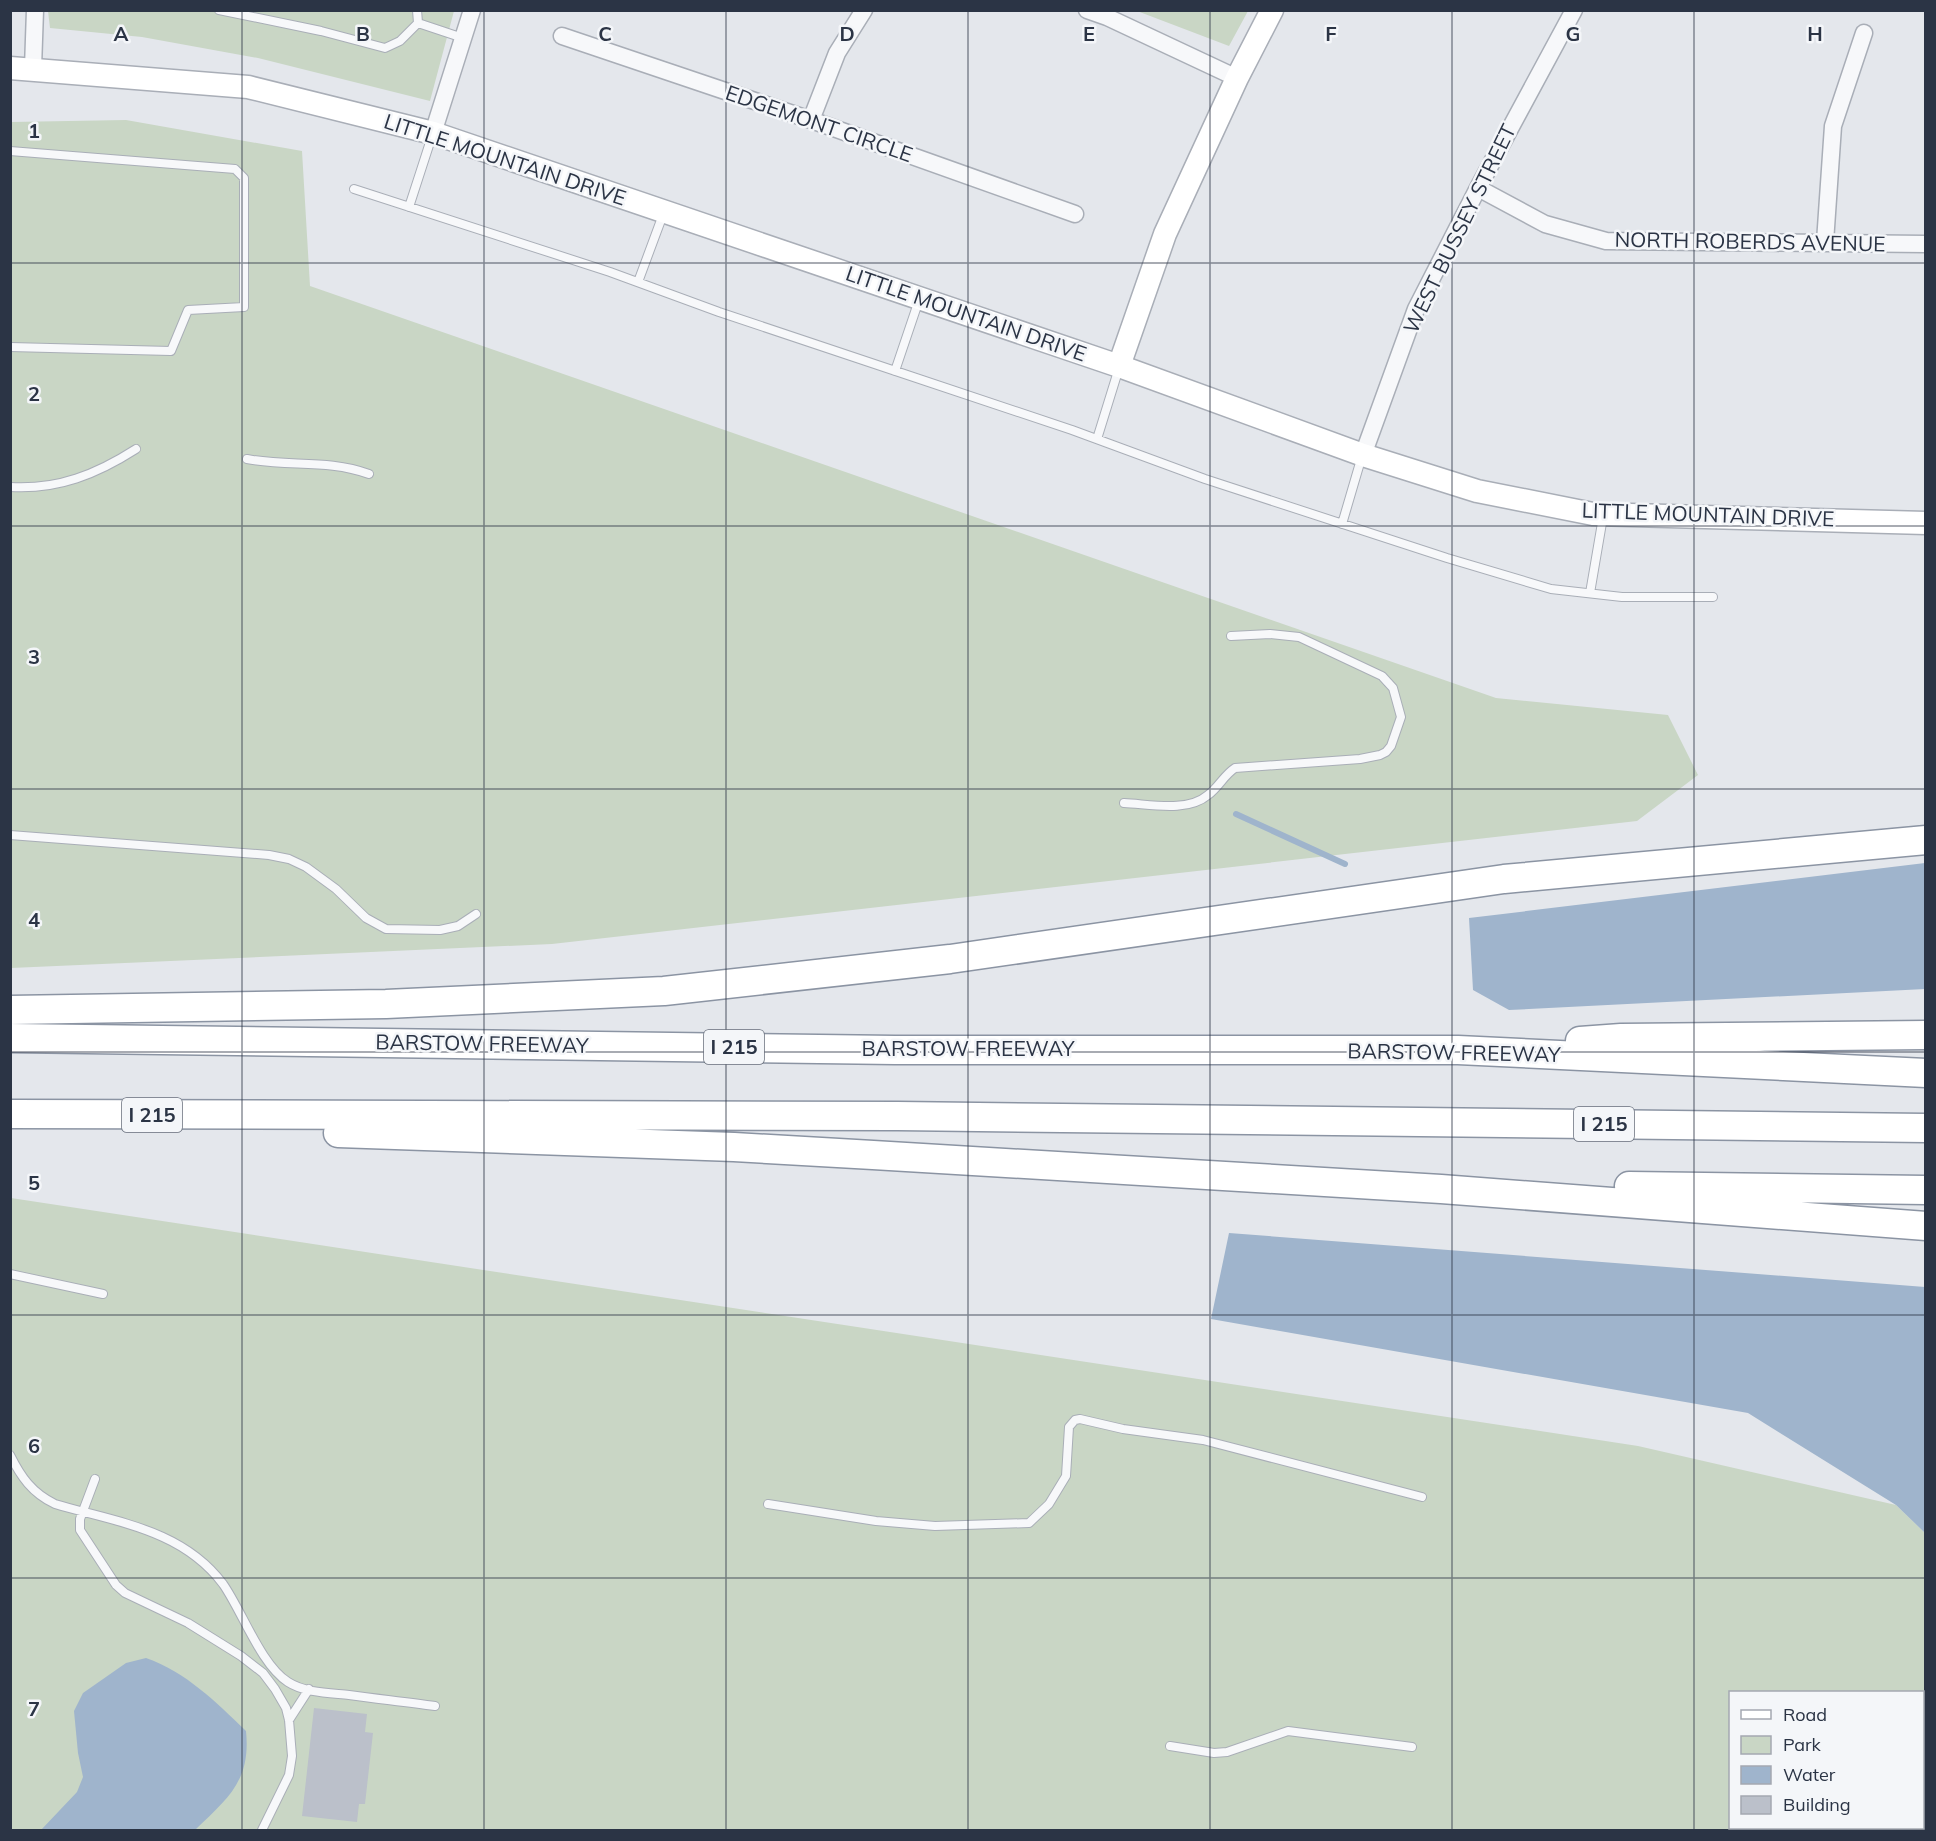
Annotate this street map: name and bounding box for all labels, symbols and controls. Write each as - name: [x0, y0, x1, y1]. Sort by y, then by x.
- text: A: [114, 21, 129, 46]
- text: B: [356, 21, 370, 46]
- text: C: [598, 21, 612, 46]
- text: D: [839, 21, 855, 46]
- text: E: [1083, 21, 1095, 46]
- text: F: [1325, 21, 1337, 46]
- text: G: [1566, 21, 1580, 46]
- text: H: [1807, 21, 1823, 46]
- street label: EDGEMONT CIRCLE: [722, 79, 916, 167]
- street label: LITTLE MOUNTAIN DRIVE: [381, 108, 630, 210]
- text: 1: [28, 118, 40, 143]
- street label: WEST BUSSEY STREET: [1397, 119, 1521, 338]
- street label: NORTH ROBERDS AVENUE: [1614, 226, 1886, 256]
- street label: LITTLE MOUNTAIN DRIVE: [843, 260, 1090, 367]
- text: 2: [28, 381, 40, 406]
- street label: LITTLE MOUNTAIN DRIVE: [1581, 497, 1835, 531]
- text: 3: [28, 644, 40, 669]
- text: 4: [28, 907, 40, 932]
- street label: BARSTOW FREEWAY: [375, 1028, 589, 1058]
- road number: I 215: [704, 1030, 764, 1064]
- street label: BARSTOW FREEWAY: [861, 1035, 1075, 1061]
- street label: BARSTOW FREEWAY: [1347, 1037, 1561, 1067]
- road number: I 215: [122, 1098, 182, 1132]
- road number: I 215: [1574, 1107, 1634, 1141]
- text: 5: [28, 1170, 40, 1195]
- text: 6: [28, 1433, 40, 1458]
- legend: [1729, 1691, 1924, 1829]
- text: 7: [28, 1696, 40, 1721]
- text: Road: [1783, 1703, 1827, 1726]
- text: Park: [1783, 1733, 1822, 1756]
- text: Water: [1783, 1763, 1836, 1786]
- text: Building: [1783, 1793, 1851, 1816]

